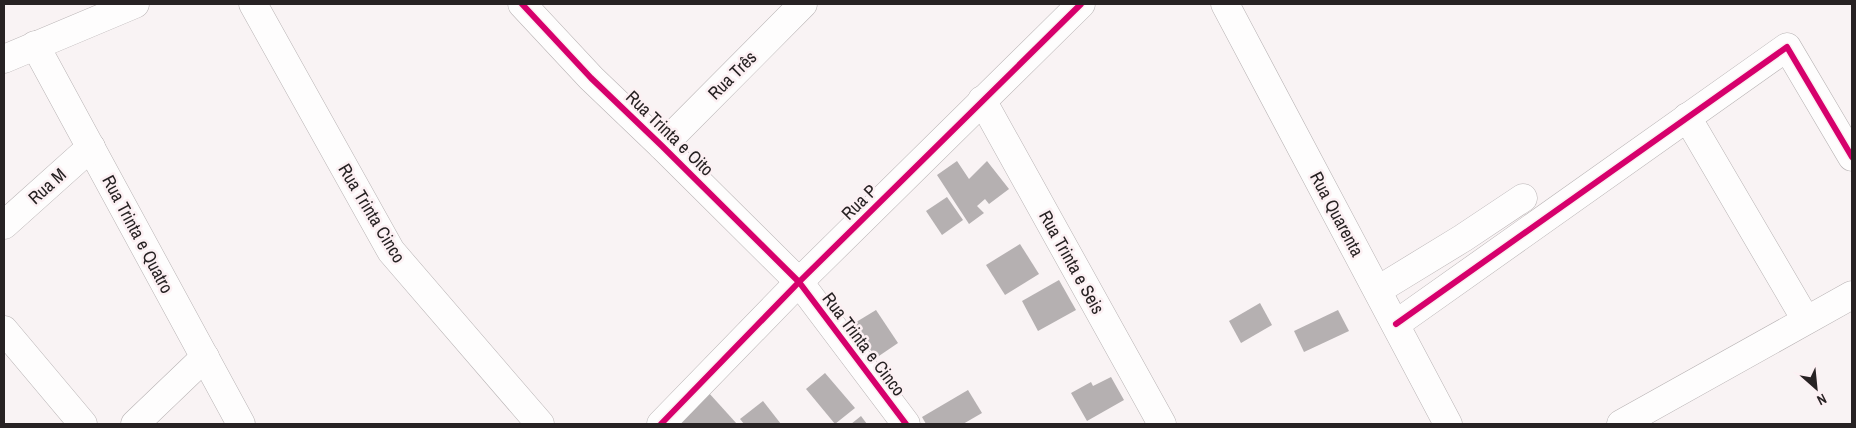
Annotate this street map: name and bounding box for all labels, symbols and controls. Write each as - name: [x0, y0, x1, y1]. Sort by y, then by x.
- street label: Rua Três: [702, 45, 762, 105]
- street label: Rua Trinta e Oito: [621, 85, 719, 181]
- street label: Rua Trinta Cinco: [333, 159, 411, 267]
- street label: Rua M: [22, 162, 72, 210]
- street label: Rua Quarenta: [1304, 167, 1370, 261]
- street label: Rua Trinta e Quatro: [96, 171, 180, 297]
- street label: Rua P: [836, 179, 882, 225]
- street label: Rua Trinta e Seis: [1033, 206, 1111, 318]
- street label: Rua Trinta e Cinco: [817, 287, 911, 401]
- north arrow: [1791, 363, 1841, 413]
- text: N: [1814, 390, 1830, 409]

